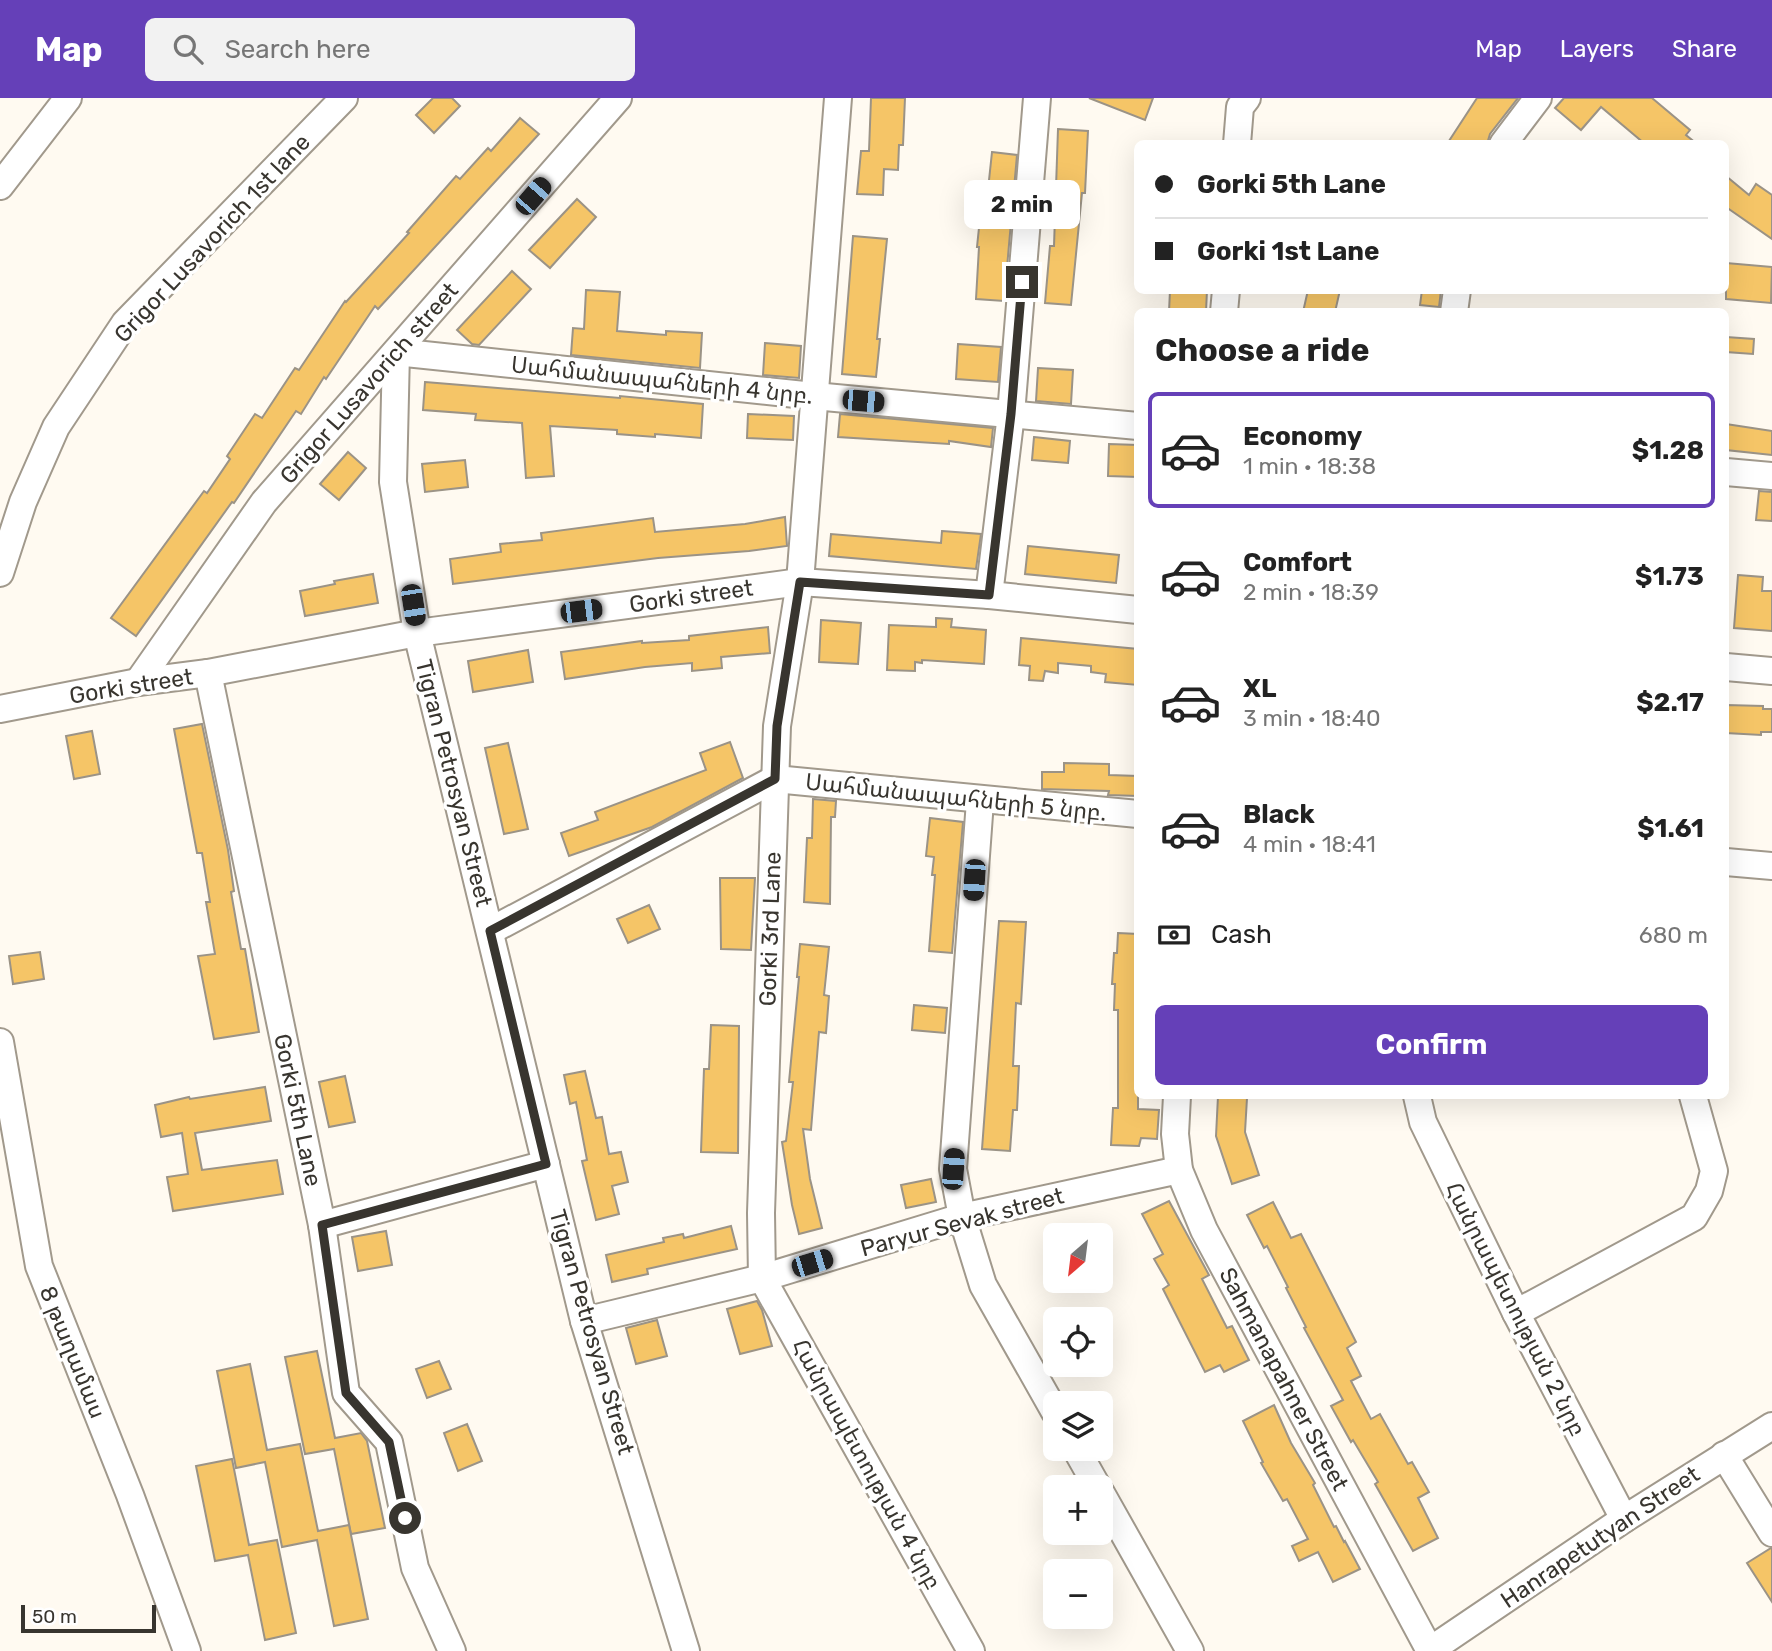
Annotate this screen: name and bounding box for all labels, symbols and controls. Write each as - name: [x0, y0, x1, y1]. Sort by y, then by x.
- search box: [145, 18, 635, 81]
- text: Map: [35, 30, 103, 69]
- icon: search: [169, 30, 207, 68]
- text: Search here: [225, 34, 370, 65]
- text: Map: [1475, 35, 1522, 63]
- text: Layers: [1560, 35, 1634, 63]
- text: Share: [1672, 35, 1737, 63]
- street label: Grigor Lusavorich 1st lane: [108, 128, 316, 348]
- text: Gorki 5th Lane: [1197, 169, 1386, 200]
- car: [512, 173, 555, 219]
- callout: 2 min: [964, 180, 1080, 230]
- text: 2 min: [991, 190, 1053, 218]
- text: Gorki 1st Lane: [1197, 236, 1380, 267]
- route end: [1006, 266, 1038, 298]
- street label: Grigor Lusavorich street: [274, 277, 464, 489]
- text: Choose a ride: [1155, 331, 1369, 369]
- street label: Սահմանապահների 4 նրբ.: [510, 350, 814, 410]
- car: [842, 389, 885, 413]
- icon: car: [1159, 419, 1222, 482]
- text: Economy: [1243, 421, 1362, 452]
- text: $1.28: [1632, 435, 1704, 466]
- text: 1 min · 18:38: [1243, 452, 1376, 480]
- icon: car: [1159, 545, 1222, 608]
- text: Comfort: [1243, 547, 1352, 578]
- text: $1.73: [1635, 561, 1704, 592]
- street label: Gorki street: [627, 573, 755, 619]
- text: 2 min · 18:39: [1243, 578, 1379, 606]
- car: [400, 583, 427, 627]
- car: [559, 598, 604, 624]
- street label: Tigran Petrosyan Street: [410, 656, 498, 910]
- street label: Gorki street: [67, 662, 195, 710]
- icon: car: [1159, 671, 1222, 734]
- text: XL: [1243, 673, 1276, 704]
- text: $2.17: [1636, 687, 1704, 718]
- text: 3 min · 18:40: [1243, 704, 1381, 732]
- street label: Սահմանապահների 5 նրբ.: [804, 767, 1108, 827]
- icon: car: [1159, 797, 1222, 860]
- text: Black: [1243, 799, 1315, 830]
- text: $1.61: [1637, 813, 1704, 844]
- text: 4 min · 18:41: [1243, 830, 1376, 858]
- street label: Gorki 3rd Lane: [753, 851, 787, 1007]
- car: [963, 858, 986, 902]
- icon: cash: [1155, 916, 1193, 954]
- text: Cash: [1211, 919, 1272, 950]
- text: 680 m: [1639, 921, 1708, 949]
- button: Confirm: [1155, 1005, 1708, 1085]
- street label: Gorki 5th Lane: [268, 1031, 328, 1189]
- car: [942, 1147, 965, 1191]
- street label: Հանրապետության 2 նրբ: [1440, 1177, 1592, 1441]
- street label: Paryur Sevak street: [857, 1181, 1067, 1263]
- street label: Tigran Petrosyan Street: [544, 1206, 640, 1458]
- north arrow: [1043, 1223, 1113, 1293]
- map controls: [1043, 1223, 1113, 1629]
- car: [789, 1247, 836, 1279]
- street label: Sahmanapahner Street: [1213, 1263, 1355, 1495]
- street label: 8 թաղամաս: [34, 1282, 112, 1422]
- button: locate: [1043, 1307, 1113, 1377]
- street label: Հանրապետության 4 նրբ: [786, 1334, 948, 1594]
- button: layers: [1043, 1391, 1113, 1461]
- street label: Hanrapetutyan Street: [1495, 1460, 1705, 1614]
- button: +: [1043, 1475, 1113, 1545]
- route start: [389, 1502, 421, 1534]
- button: −: [1043, 1559, 1113, 1629]
- scale bar: [21, 1602, 156, 1634]
- text: 50 m: [32, 1605, 77, 1628]

